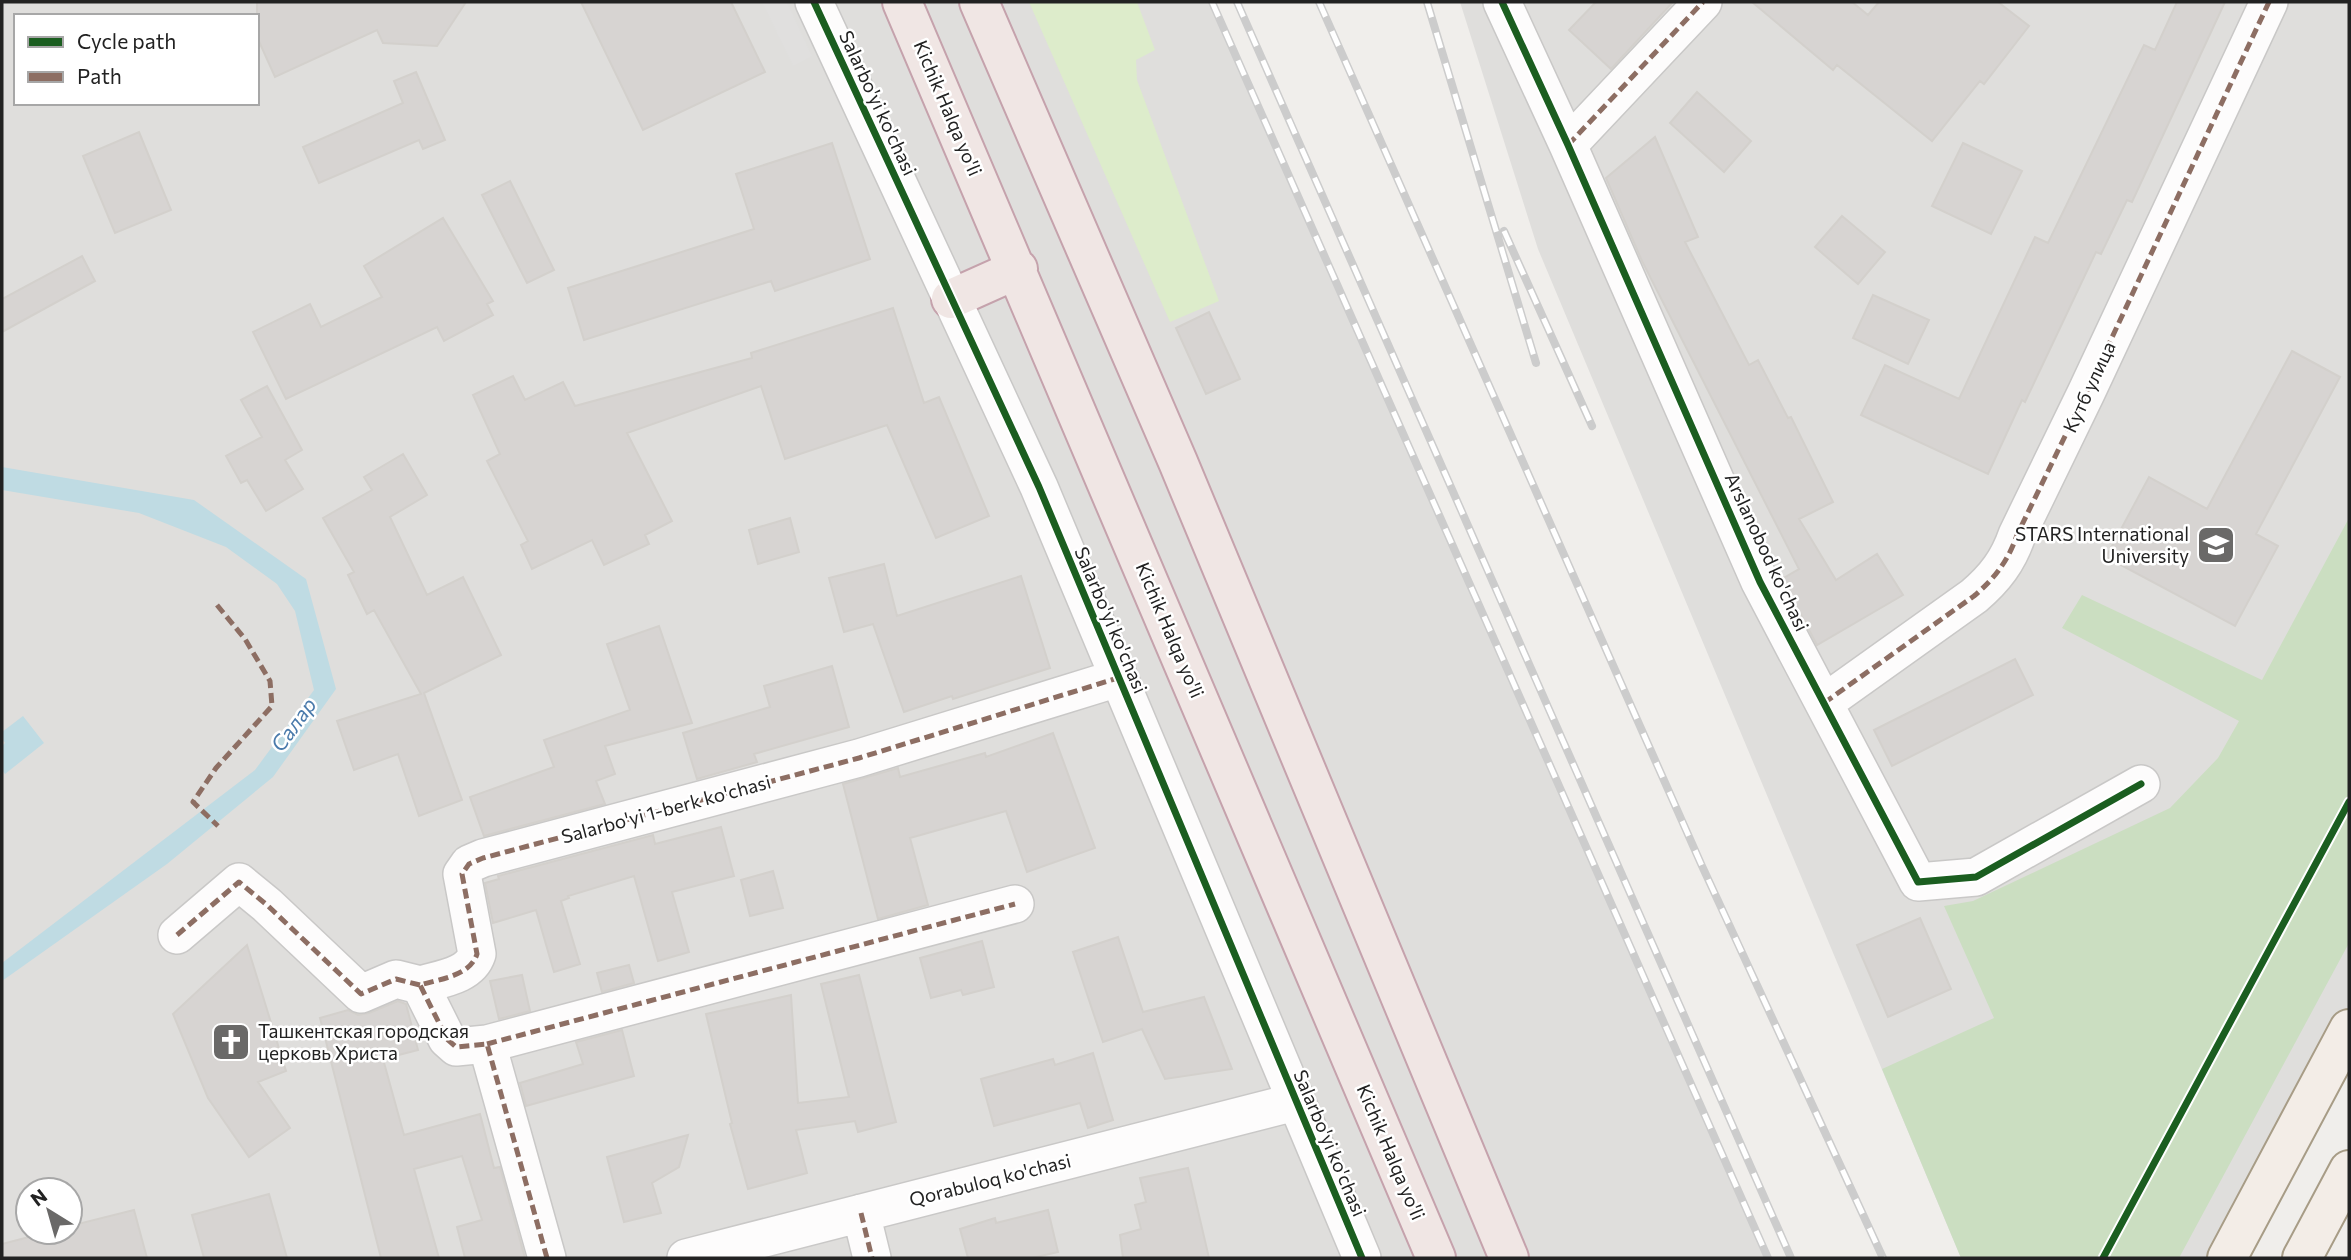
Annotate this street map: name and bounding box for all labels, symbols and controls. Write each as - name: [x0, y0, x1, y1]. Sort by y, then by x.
- legend: [14, 14, 259, 105]
- street label: Salarbo'yi ko'chasi: [835, 27, 922, 179]
- text: Cycle path: [77, 28, 176, 53]
- street label: Kichik Halqa yo'li: [910, 37, 987, 179]
- text: Path: [77, 63, 122, 88]
- street label: Кутб улица: [2057, 338, 2120, 436]
- street label: Arslanobod ko'chasi: [1721, 469, 1814, 635]
- place label: STARS International University: [2015, 522, 2189, 567]
- school or university icon: STARS International University: [2195, 524, 2237, 566]
- street label: Salarbo'yi ko'chasi: [1070, 543, 1153, 697]
- street label: Kichik Halqa yo'li: [1132, 559, 1209, 701]
- water label: Салар: [265, 692, 321, 756]
- street label: Salarbo'yi 1-berk ko'chasi: [559, 769, 773, 848]
- place label: Ташкентская городская церковь Христа: [258, 1019, 469, 1064]
- church icon: Ташкентская городская церковь Христа: [210, 1021, 252, 1063]
- street label: Salarbo'yi ko'chasi: [1289, 1066, 1372, 1220]
- street label: Kichik Halqa yo'li: [1353, 1081, 1430, 1223]
- street label: Qorabuloq ko'chasi: [907, 1148, 1073, 1211]
- north arrow: [14, 1176, 84, 1246]
- text: N: [26, 1184, 51, 1211]

